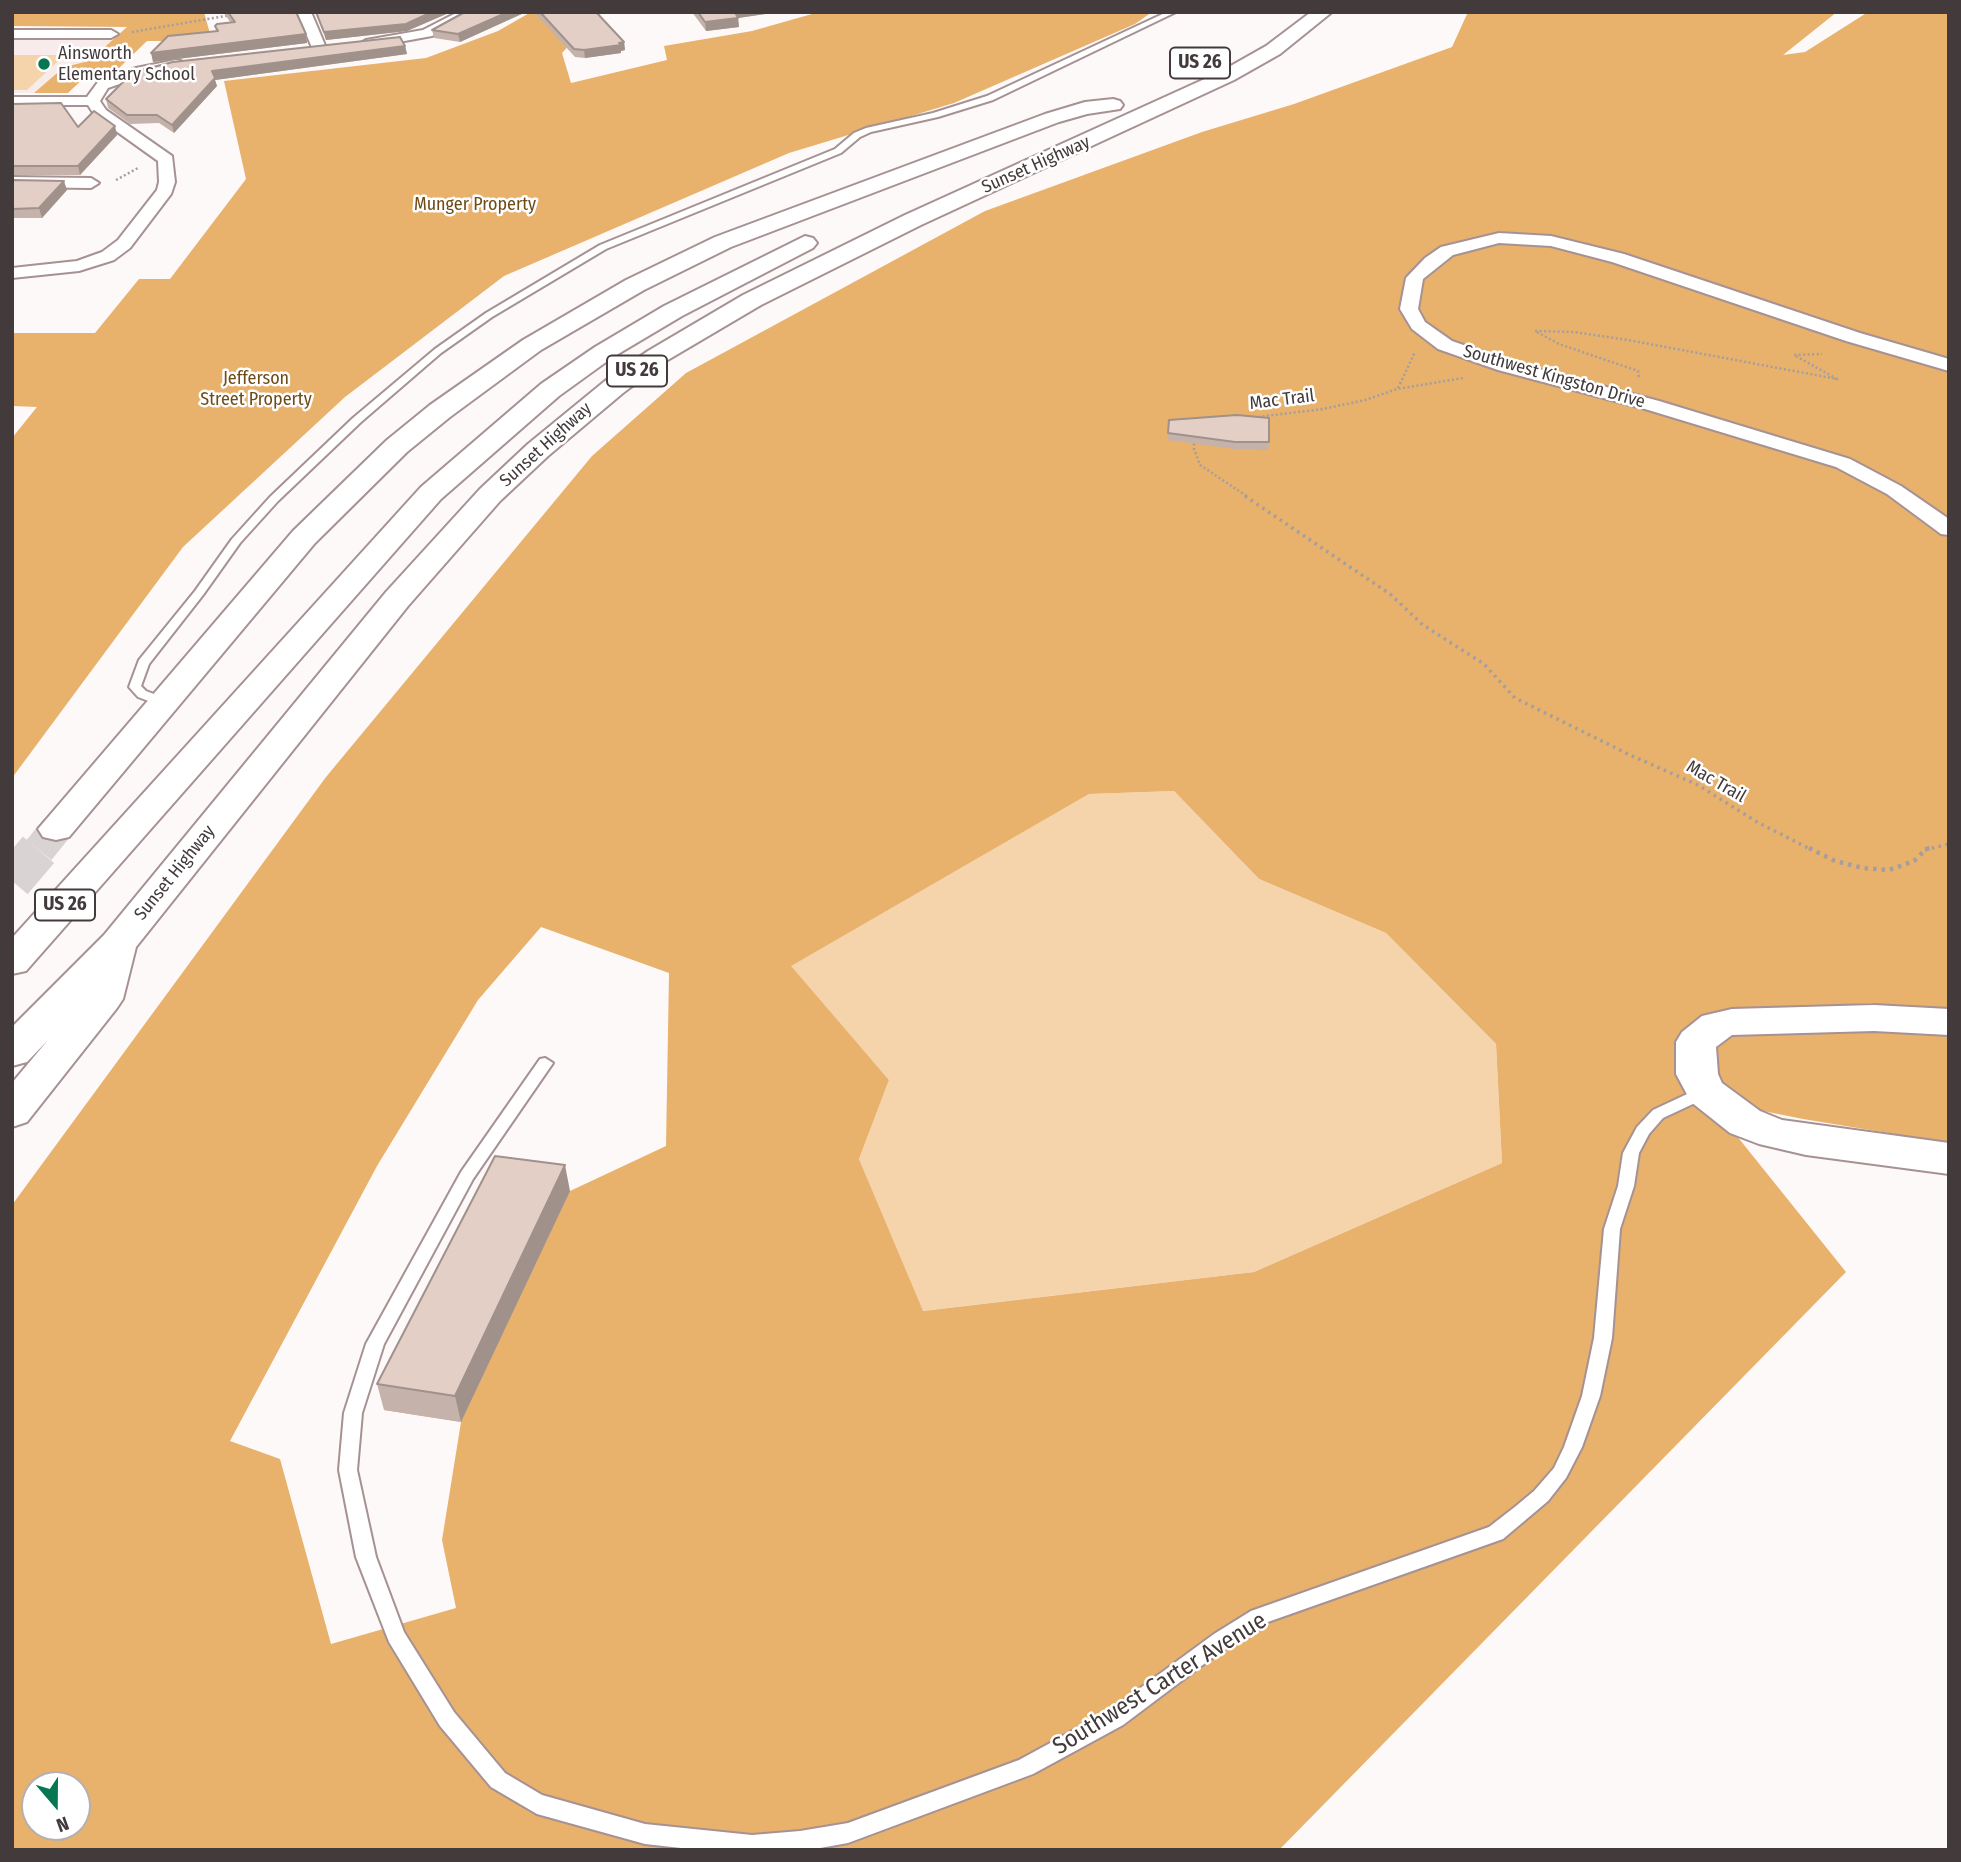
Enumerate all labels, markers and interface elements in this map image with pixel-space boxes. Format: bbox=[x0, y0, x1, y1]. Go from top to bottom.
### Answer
place label: Ainsworth Elementary School bbox=[58, 43, 195, 86]
road number: US 26 bbox=[1170, 48, 1230, 78]
marker: Ainsworth Elementary School bbox=[36, 56, 52, 72]
street label: Sunset Highway bbox=[979, 132, 1093, 198]
park label: Munger Property bbox=[414, 194, 536, 216]
street label: Southwest Kingston Drive bbox=[1461, 341, 1647, 413]
road number: US 26 bbox=[607, 356, 667, 386]
park label: Jefferson Street Property bbox=[200, 368, 312, 410]
street label: Mac Trail bbox=[1248, 385, 1316, 415]
street label: Sunset Highway bbox=[496, 398, 596, 492]
street label: Mac Trail bbox=[1682, 756, 1750, 808]
street label: Sunset Highway bbox=[130, 821, 220, 925]
road number: US 26 bbox=[35, 890, 95, 920]
street label: Southwest Carter Avenue bbox=[1048, 1606, 1272, 1762]
north arrow bbox=[21, 1771, 91, 1841]
text: N bbox=[53, 1812, 72, 1837]

